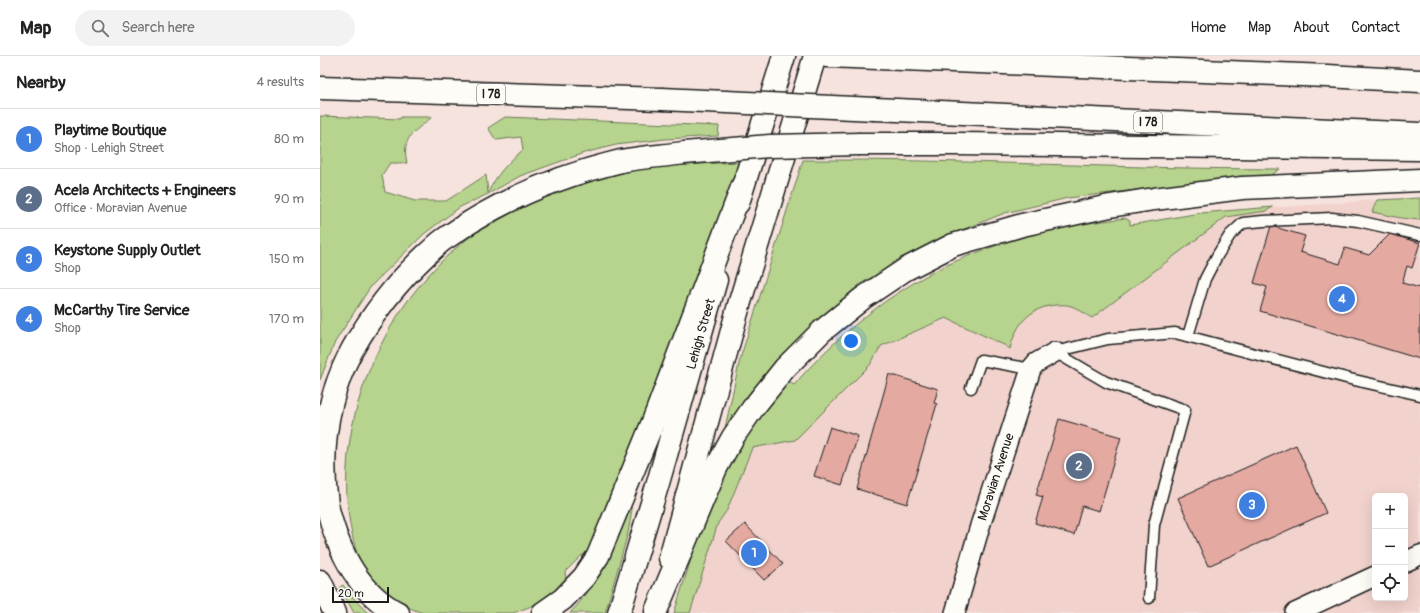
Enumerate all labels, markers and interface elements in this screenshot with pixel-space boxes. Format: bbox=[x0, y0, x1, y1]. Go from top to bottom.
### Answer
search box bbox=[75, 10, 355, 46]
text: Map bbox=[20, 16, 51, 40]
icon: search bbox=[89, 17, 111, 39]
text: Search here bbox=[121, 18, 195, 37]
text: Home bbox=[1191, 19, 1226, 36]
text: Map bbox=[1248, 19, 1271, 36]
text: About bbox=[1293, 19, 1329, 36]
text: Contact bbox=[1351, 19, 1400, 36]
text: Nearby bbox=[16, 72, 65, 93]
text: 4 results bbox=[257, 74, 304, 90]
road number: I 78 bbox=[477, 84, 505, 104]
road number: I 78 bbox=[1134, 112, 1162, 132]
text: Playtime Boutique bbox=[54, 121, 166, 140]
text: 1 bbox=[26, 131, 32, 147]
text: 80 m bbox=[274, 131, 304, 147]
text: Shop · Lehigh Street bbox=[54, 140, 164, 156]
text: Acela Architects + Engineers bbox=[54, 181, 236, 200]
text: 2 bbox=[25, 191, 33, 207]
text: 90 m bbox=[274, 191, 304, 207]
text: Office · Moravian Avenue bbox=[54, 200, 187, 216]
text: Keystone Supply Outlet bbox=[54, 241, 200, 260]
text: 3 bbox=[25, 251, 33, 267]
text: 150 m bbox=[269, 251, 304, 267]
text: Shop bbox=[54, 260, 81, 276]
pin: 4 bbox=[1329, 284, 1355, 314]
street label: Lehigh Street bbox=[683, 296, 719, 371]
text: McCarthy Tire Service bbox=[54, 301, 189, 320]
text: 4 bbox=[25, 311, 33, 327]
text: 170 m bbox=[269, 311, 304, 327]
text: Shop bbox=[54, 320, 81, 336]
your location bbox=[841, 331, 861, 351]
street label: Moravian Avenue bbox=[974, 431, 1018, 523]
pin: 2 bbox=[1066, 451, 1092, 481]
pin: 3 bbox=[1239, 490, 1265, 520]
map controls bbox=[1372, 493, 1408, 601]
button: + bbox=[1372, 493, 1408, 529]
button: − bbox=[1372, 529, 1408, 565]
pin: 1 bbox=[741, 538, 767, 568]
button: locate bbox=[1372, 565, 1408, 601]
scale bar bbox=[332, 585, 389, 604]
text: 20 m bbox=[338, 587, 364, 600]

